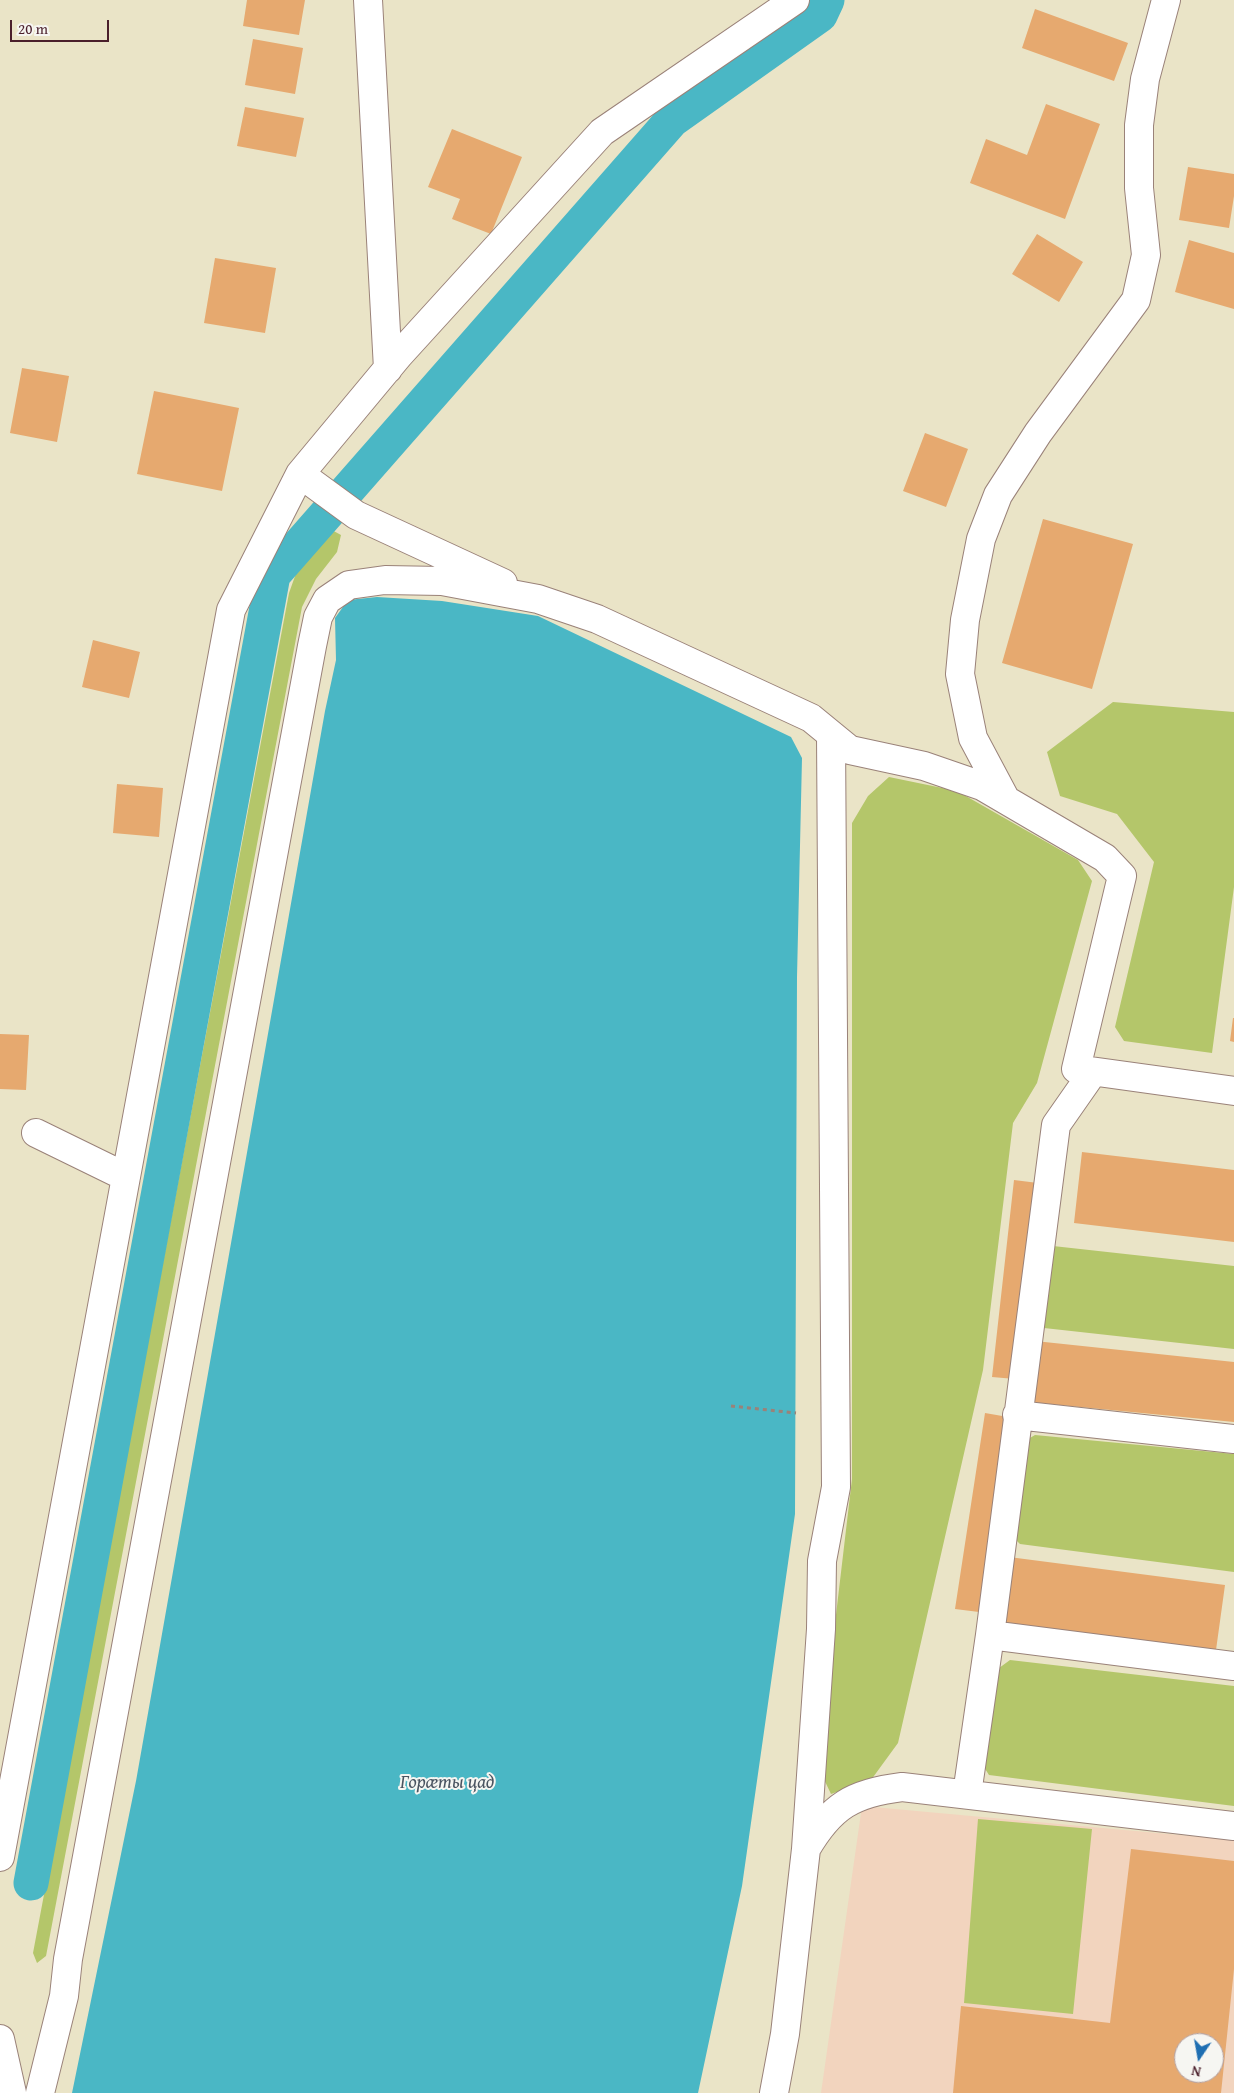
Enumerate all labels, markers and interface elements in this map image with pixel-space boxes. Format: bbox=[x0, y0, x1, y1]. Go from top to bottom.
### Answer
scale bar bbox=[12, 10, 111, 42]
text: 20 m bbox=[18, 18, 48, 39]
water label: Горӕты цад bbox=[400, 1772, 494, 1794]
north arrow bbox=[1174, 2033, 1224, 2083]
text: N bbox=[1189, 2061, 1203, 2082]

